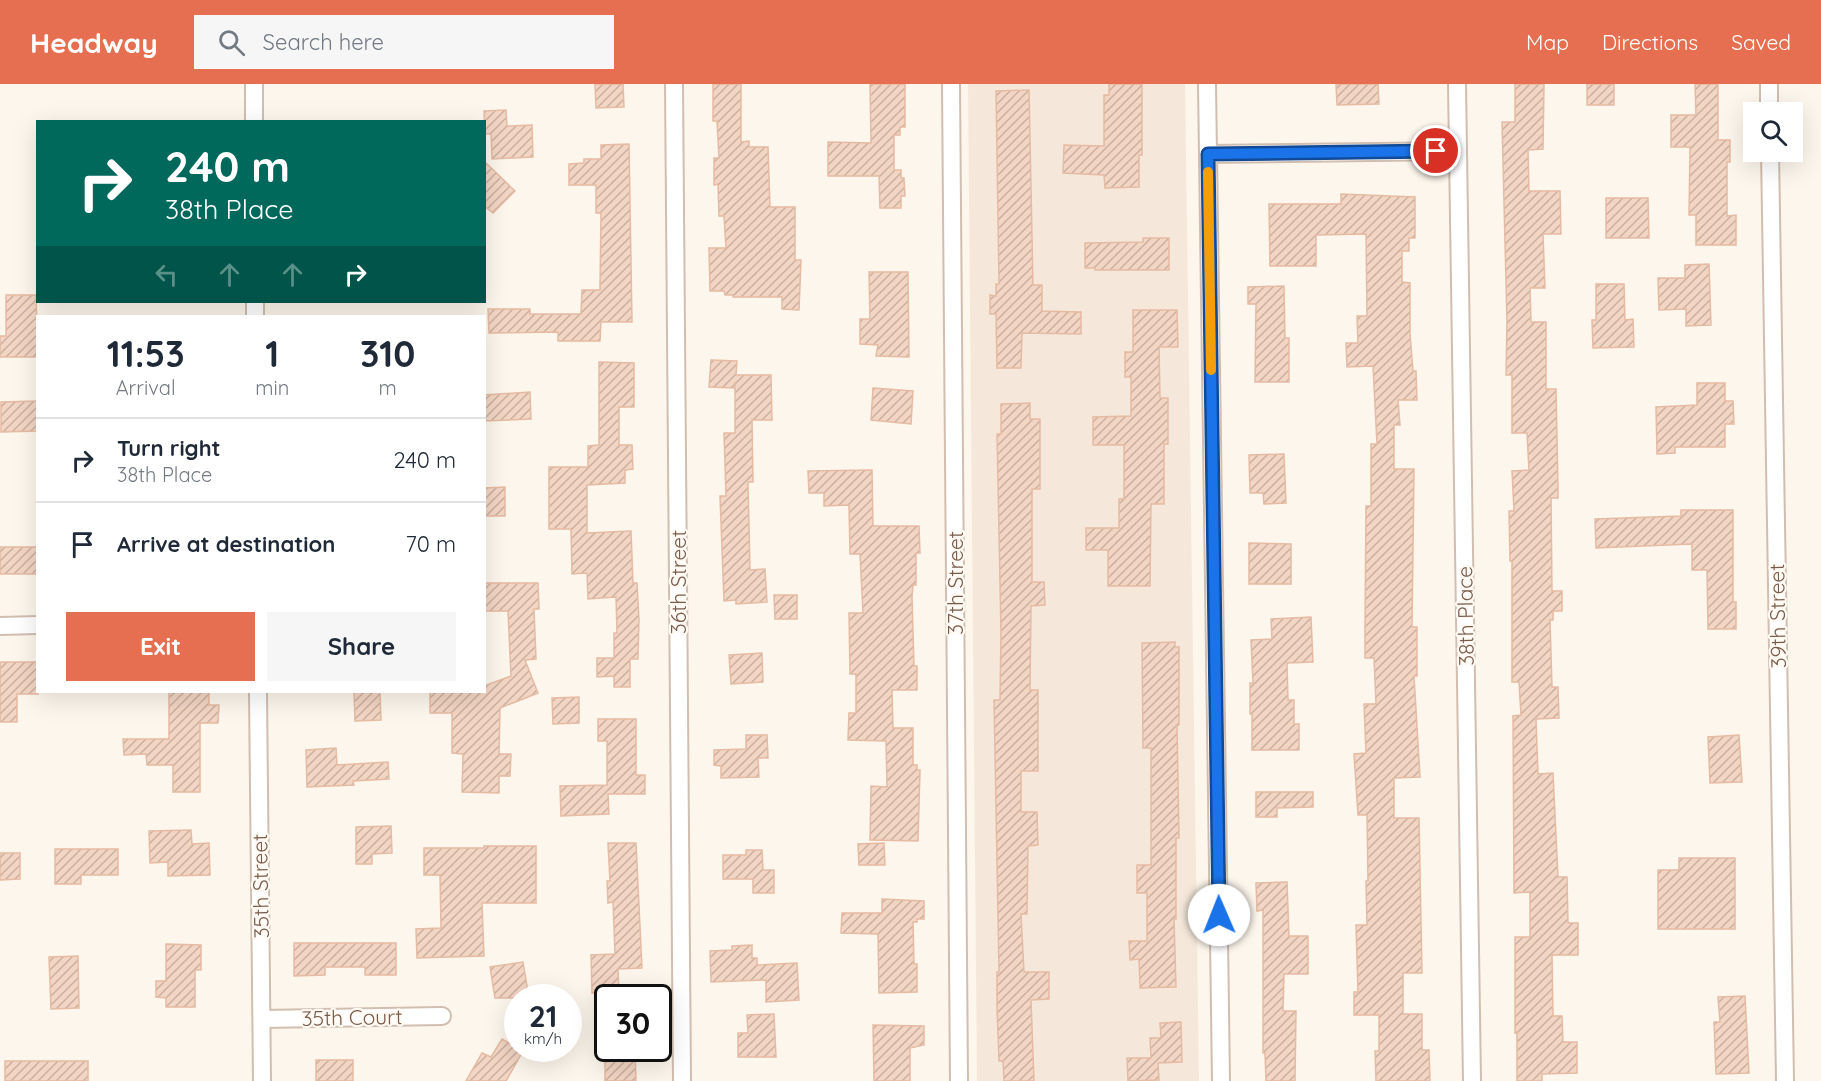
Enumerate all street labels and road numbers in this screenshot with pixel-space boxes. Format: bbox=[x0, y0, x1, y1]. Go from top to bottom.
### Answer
street label: 36th Street bbox=[665, 530, 691, 634]
street label: 37th Street bbox=[942, 531, 968, 635]
street label: 39th Street bbox=[1763, 563, 1791, 669]
street label: 38th Place bbox=[1451, 566, 1479, 666]
street label: 35th Street bbox=[246, 833, 274, 939]
street label: 35th Court bbox=[301, 1003, 403, 1031]

